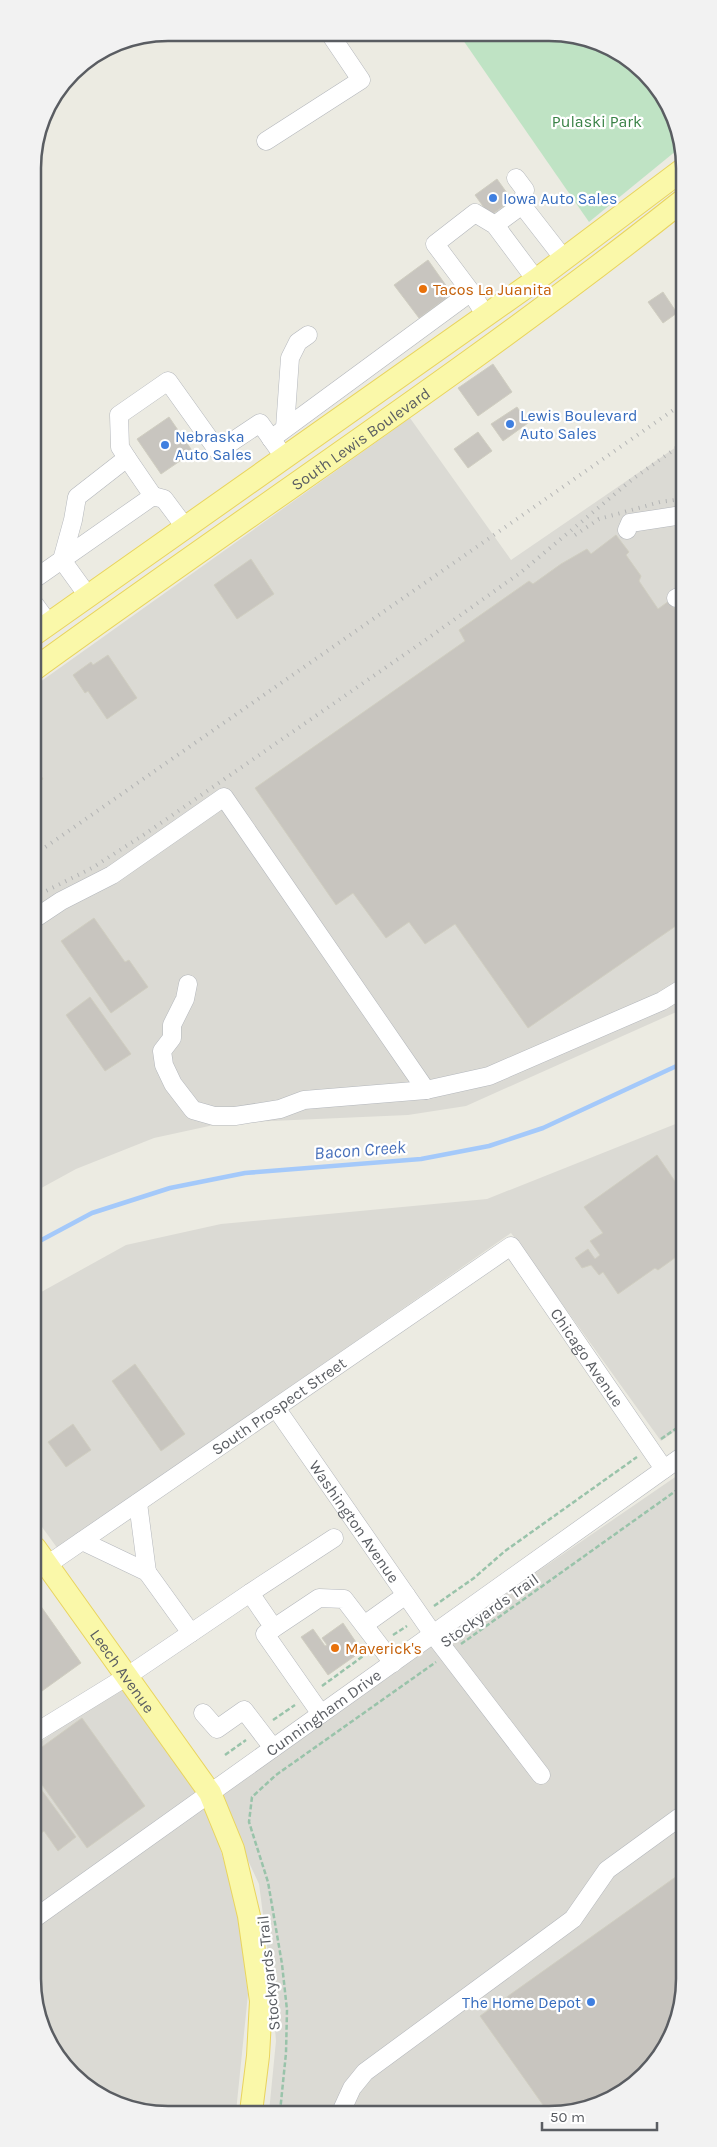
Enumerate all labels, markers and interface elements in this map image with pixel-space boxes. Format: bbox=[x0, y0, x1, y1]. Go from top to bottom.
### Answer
park label: Pulaski Park bbox=[552, 112, 642, 131]
place label: Iowa Auto Sales bbox=[503, 189, 617, 208]
marker: Iowa Auto Sales bbox=[487, 192, 499, 204]
place label: Tacos La Juanita bbox=[433, 280, 552, 299]
marker: Tacos La Juanita bbox=[417, 283, 429, 295]
street label: South Lewis Boulevard bbox=[288, 384, 434, 494]
place label: Lewis Boulevard Auto Sales bbox=[520, 406, 637, 443]
marker: Lewis Boulevard Auto Sales bbox=[504, 418, 516, 430]
place label: Nebraska Auto Sales bbox=[175, 427, 252, 464]
marker: Nebraska Auto Sales bbox=[159, 439, 171, 451]
water label: Bacon Creek bbox=[313, 1136, 407, 1164]
street label: Chicago Avenue bbox=[546, 1304, 627, 1411]
street label: South Prospect Street bbox=[208, 1353, 350, 1459]
street label: Washington Avenue bbox=[305, 1457, 404, 1587]
street label: Stockyards Trail bbox=[436, 1569, 542, 1651]
street label: Leech Avenue bbox=[86, 1626, 159, 1717]
place label: Maverick's bbox=[345, 1639, 422, 1658]
marker: Maverick's bbox=[329, 1642, 341, 1654]
street label: Cunningham Drive bbox=[262, 1665, 385, 1760]
street label: Stockyards Trail bbox=[253, 1914, 284, 2032]
place label: The Home Depot bbox=[462, 1993, 581, 2012]
marker: The Home Depot bbox=[585, 1996, 597, 2008]
scale bar bbox=[542, 2100, 657, 2132]
text: 50 m bbox=[550, 2108, 585, 2126]

